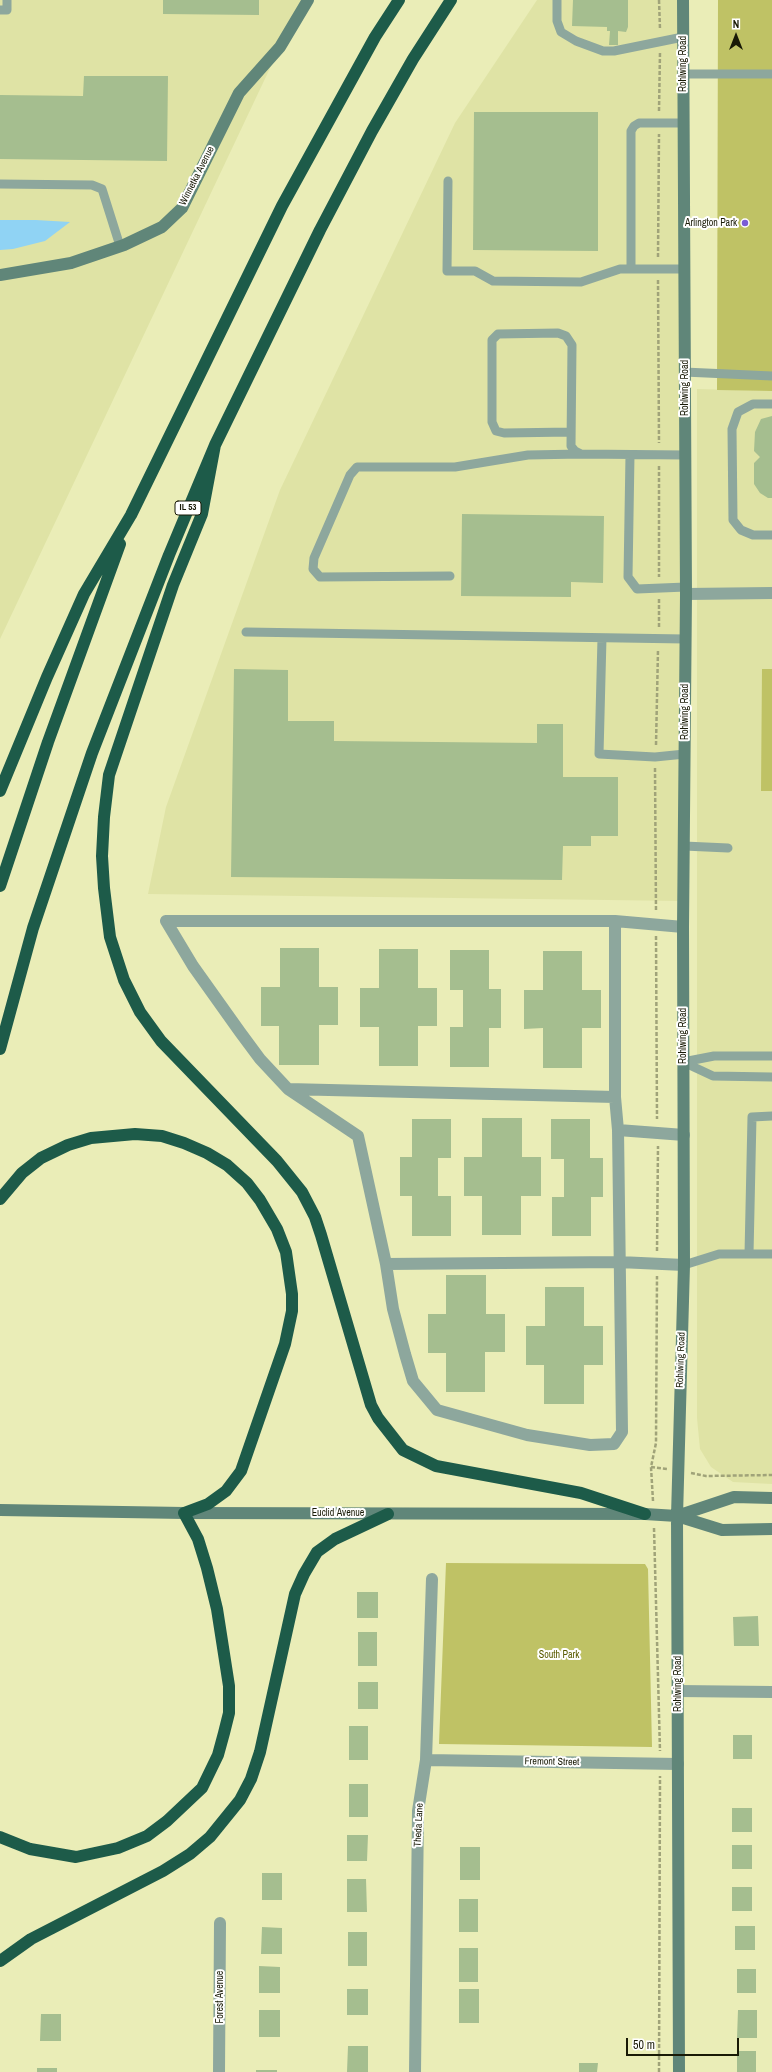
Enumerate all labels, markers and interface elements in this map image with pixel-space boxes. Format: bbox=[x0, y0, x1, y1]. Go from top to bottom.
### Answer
north arrow bbox=[716, 16, 756, 56]
text: N bbox=[733, 17, 739, 31]
street label: Rohlwing Road bbox=[677, 36, 689, 92]
street label: Winnetka Avenue bbox=[177, 145, 217, 207]
place label: Arlington Park bbox=[685, 217, 737, 229]
marker: Arlington Park bbox=[740, 218, 750, 228]
street label: Rohlwing Road bbox=[679, 360, 691, 416]
road number: IL 53 bbox=[175, 501, 201, 515]
street label: Rohlwing Road bbox=[679, 684, 691, 740]
street label: Rohlwing Road bbox=[677, 1008, 689, 1064]
street label: Rohlwing Road bbox=[674, 1332, 688, 1388]
street label: Euclid Avenue bbox=[312, 1507, 364, 1519]
park label: South Park bbox=[539, 1649, 579, 1661]
street label: Rohlwing Road bbox=[672, 1656, 684, 1712]
street label: Fremont Street bbox=[525, 1756, 579, 1768]
street label: Theda Lane bbox=[412, 1803, 426, 1847]
street label: Forest Avenue bbox=[214, 1971, 226, 2023]
scale bar bbox=[628, 2030, 741, 2056]
text: 50 m bbox=[633, 2037, 655, 2053]

